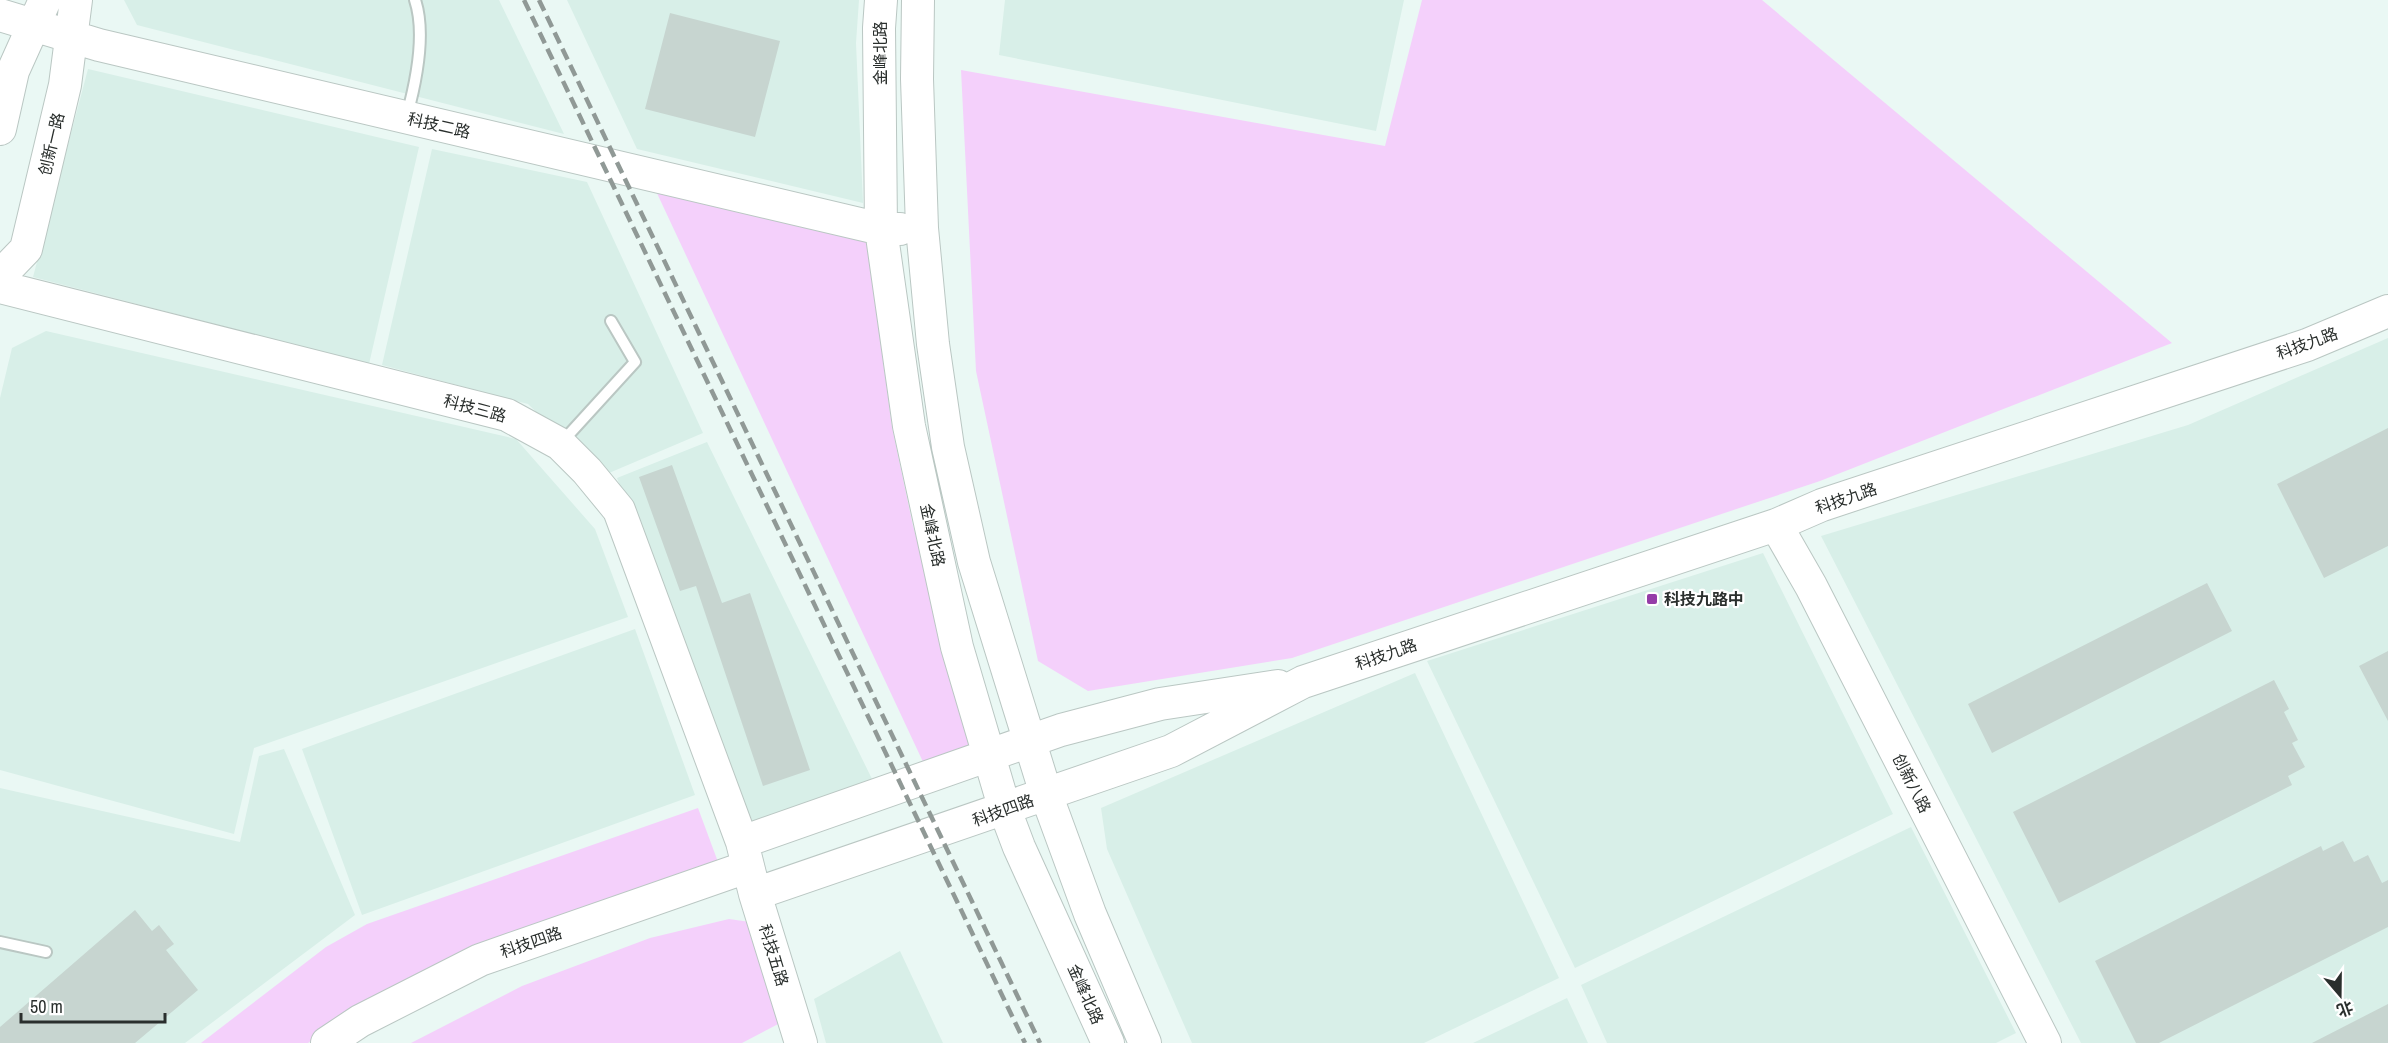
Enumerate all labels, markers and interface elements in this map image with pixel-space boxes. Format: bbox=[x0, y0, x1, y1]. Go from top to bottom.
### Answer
street label: 金峰北路 bbox=[869, 21, 891, 85]
street label: 科技二路 bbox=[405, 107, 473, 143]
street label: 创新一路 bbox=[33, 110, 69, 178]
street label: 科技九路 bbox=[2273, 322, 2341, 364]
street label: 科技三路 bbox=[441, 389, 509, 427]
street label: 科技九路 bbox=[1812, 477, 1880, 519]
street label: 金峰北路 bbox=[916, 501, 950, 569]
place label: 科技九路中 bbox=[1664, 588, 1744, 610]
marker: 科技九路中 bbox=[1645, 592, 1659, 606]
street label: 科技九路 bbox=[1352, 633, 1420, 675]
street label: 创新八路 bbox=[1888, 749, 1936, 817]
street label: 科技四路 bbox=[969, 789, 1037, 831]
street label: 科技四路 bbox=[497, 921, 565, 963]
street label: 科技五路 bbox=[754, 921, 794, 989]
street label: 金峰北路 bbox=[1063, 960, 1109, 1028]
north arrow bbox=[2310, 965, 2370, 1025]
scale bar bbox=[21, 986, 165, 1024]
text: 50 m bbox=[30, 994, 63, 1019]
text: 北 bbox=[2334, 996, 2356, 1022]

